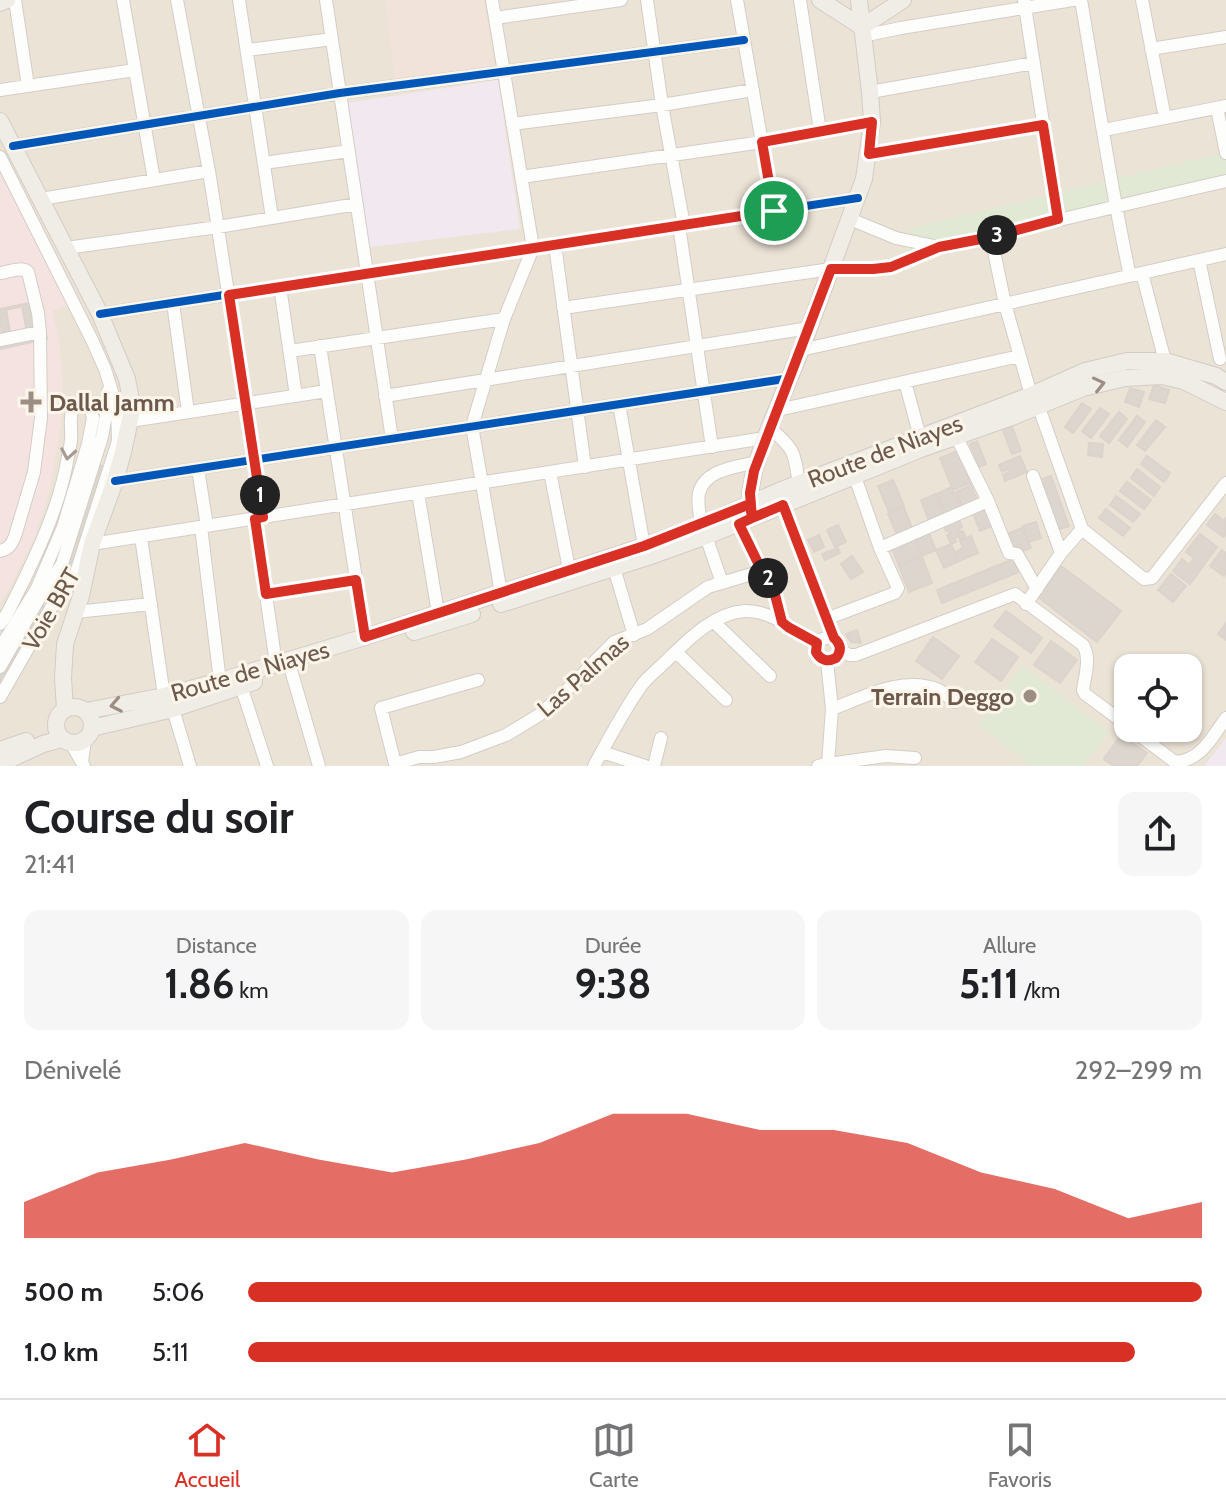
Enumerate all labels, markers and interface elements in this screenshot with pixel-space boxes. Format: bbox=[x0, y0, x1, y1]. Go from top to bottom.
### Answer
pin bbox=[740, 177, 808, 245]
icon: arrive bbox=[752, 189, 796, 233]
pin: 3 bbox=[977, 215, 1017, 255]
text: 3 bbox=[991, 221, 1003, 248]
one-way arrow bbox=[1091, 376, 1105, 393]
place label: Dallal Jamm bbox=[49, 388, 175, 417]
marker: Dallal Jamm bbox=[20, 391, 42, 413]
street label: Route de Niayes bbox=[804, 408, 967, 494]
one-way arrow bbox=[60, 447, 77, 461]
pin: 1 bbox=[240, 475, 280, 515]
text: 1 bbox=[256, 481, 264, 508]
pin: 2 bbox=[748, 558, 788, 598]
street label: Voie BRT bbox=[16, 562, 86, 655]
text: 2 bbox=[762, 564, 774, 591]
street label: Las Palmas bbox=[531, 627, 635, 723]
street label: Route de Niayes bbox=[167, 635, 333, 707]
map controls bbox=[1114, 654, 1202, 742]
button: locate bbox=[1114, 654, 1202, 742]
place label: Terrain Deggo bbox=[871, 682, 1014, 711]
marker: Terrain Deggo bbox=[1021, 687, 1039, 705]
one-way arrow bbox=[110, 696, 123, 713]
text: Course du soir bbox=[24, 791, 294, 844]
button: share bbox=[1118, 792, 1202, 876]
text: 21:41 bbox=[24, 848, 75, 880]
text: Distance bbox=[176, 932, 257, 959]
text: Durée bbox=[585, 932, 641, 959]
text: Allure bbox=[983, 932, 1036, 959]
text: 1.86 bbox=[164, 959, 234, 1008]
text: 9:38 bbox=[574, 959, 652, 1008]
text: 5:11 bbox=[959, 959, 1019, 1008]
text: km bbox=[234, 977, 269, 1004]
text: /km bbox=[1019, 977, 1060, 1004]
text: Dénivelé bbox=[24, 1054, 121, 1086]
text: 292–299 m bbox=[1075, 1054, 1202, 1086]
text: 500 m bbox=[24, 1276, 103, 1308]
text: 5:06 bbox=[152, 1276, 204, 1308]
text: 1.0 km bbox=[24, 1336, 99, 1368]
text: 5:11 bbox=[152, 1336, 188, 1368]
tab: Accueil bbox=[174, 1418, 240, 1493]
tab: Carte bbox=[589, 1418, 639, 1493]
tab: Favoris bbox=[988, 1418, 1052, 1493]

